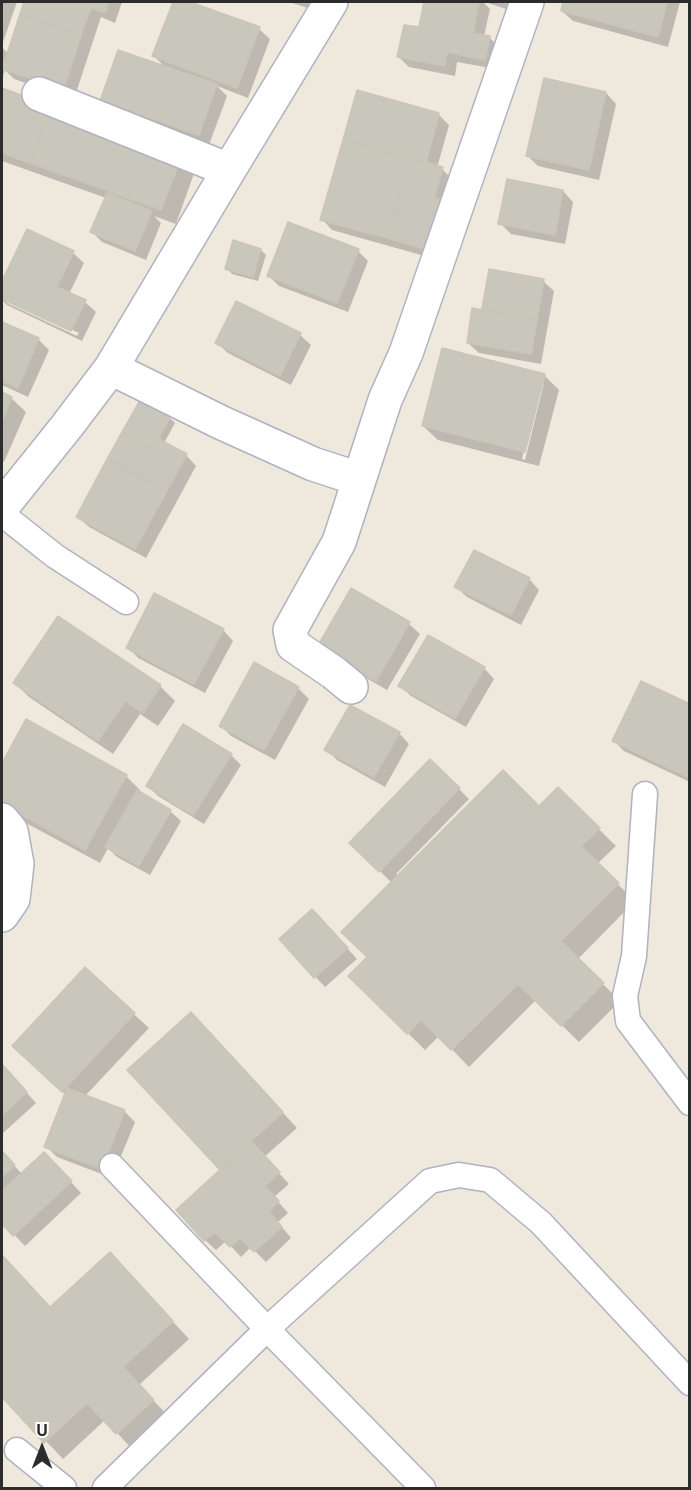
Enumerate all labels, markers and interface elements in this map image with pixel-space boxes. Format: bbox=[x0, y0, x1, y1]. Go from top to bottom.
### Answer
north arrow bbox=[12, 1418, 72, 1478]
text: U bbox=[36, 1419, 48, 1441]

